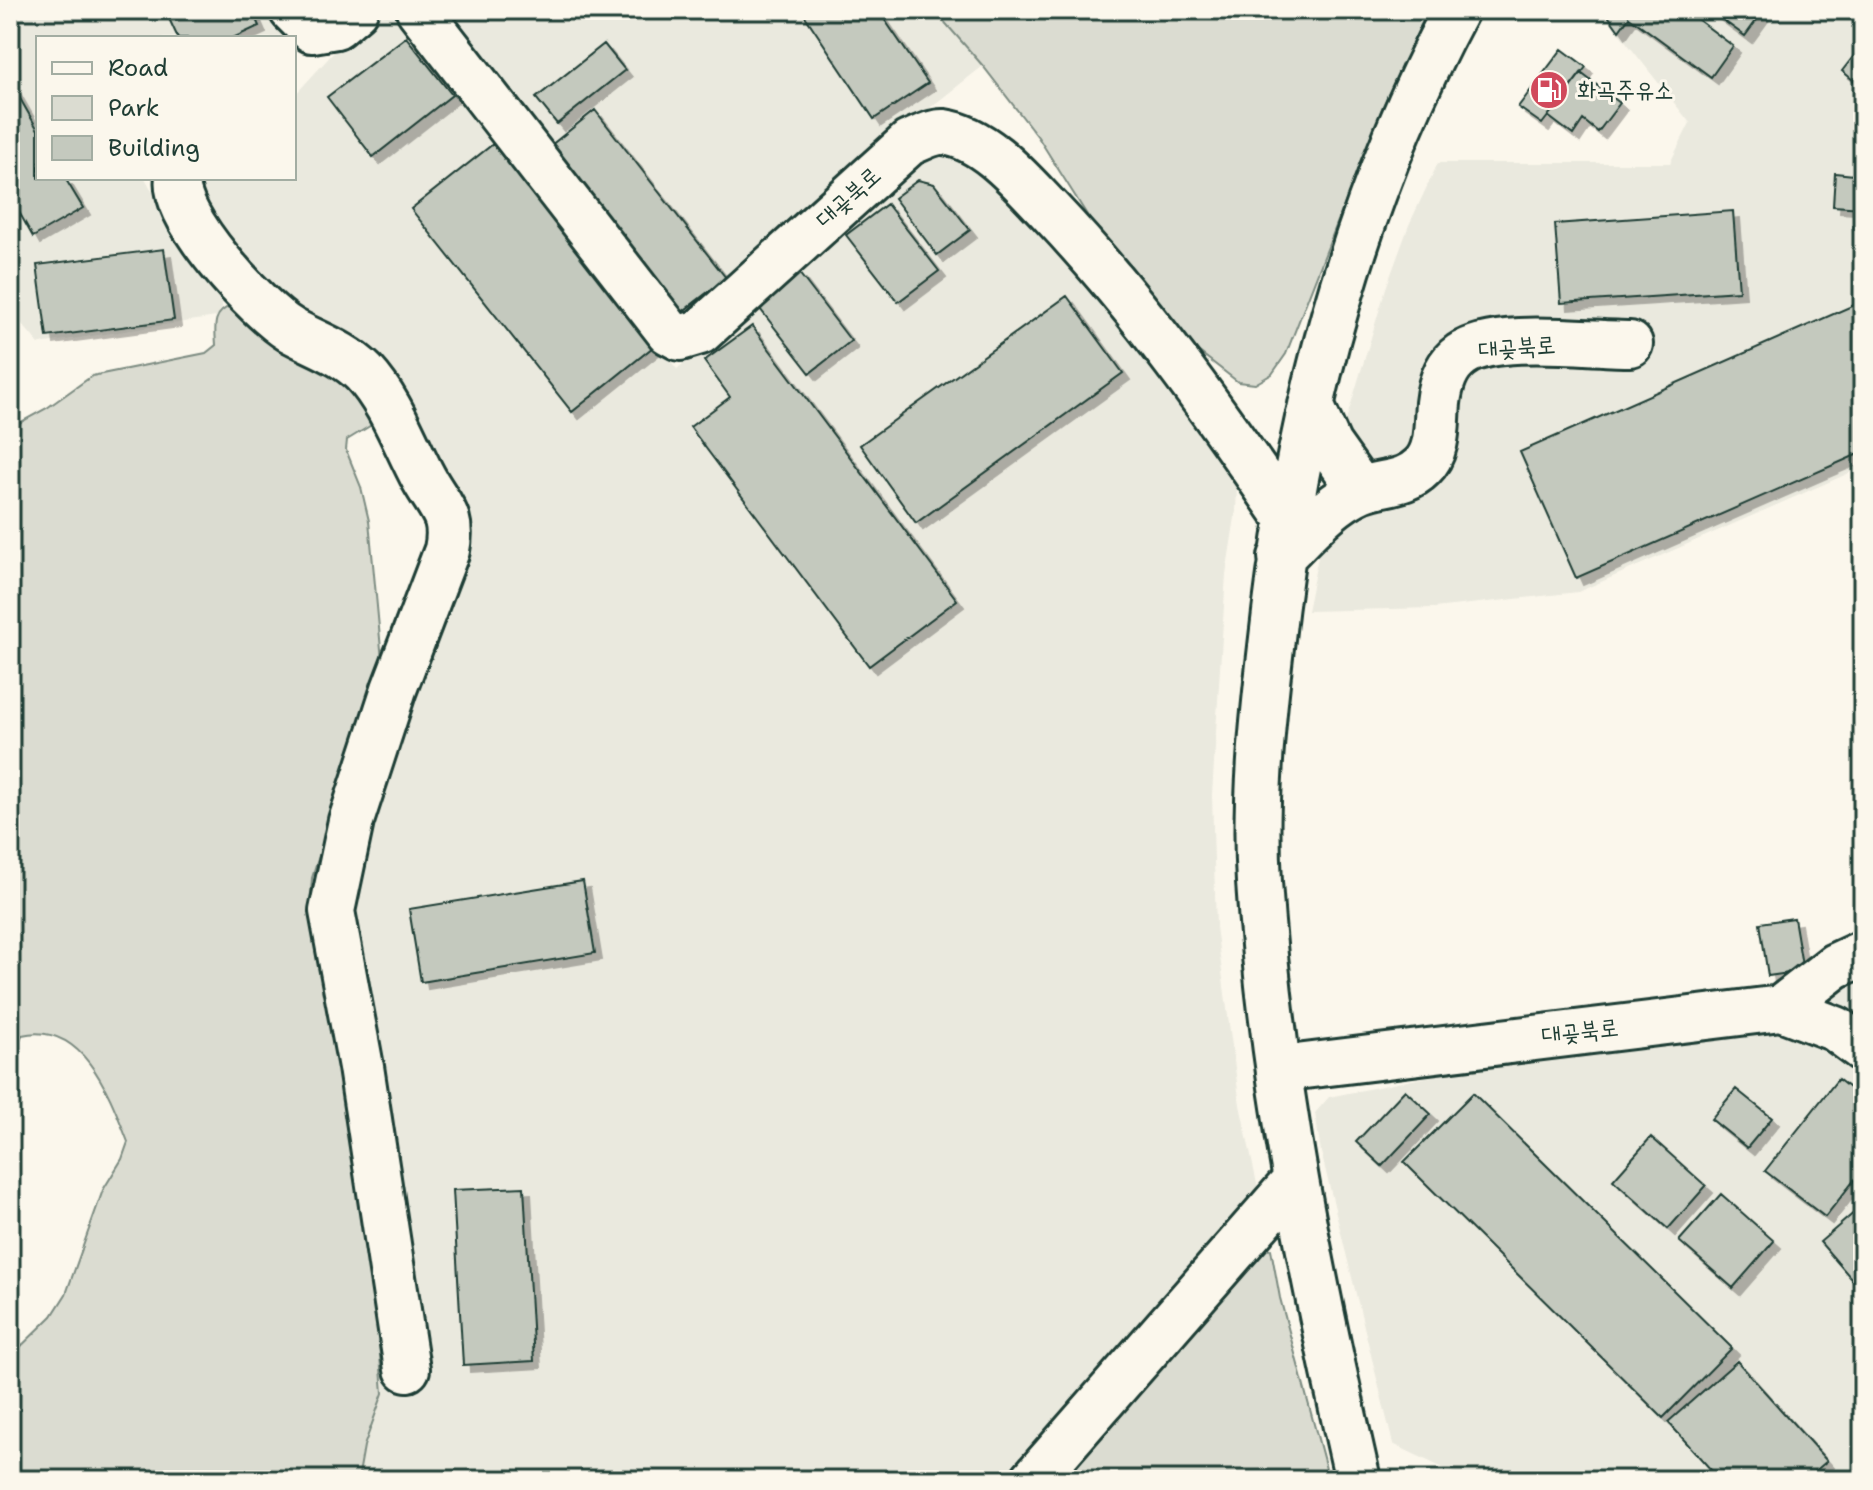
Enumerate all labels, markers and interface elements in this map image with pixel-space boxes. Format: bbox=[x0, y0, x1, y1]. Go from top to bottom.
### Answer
legend bbox=[36, 36, 296, 180]
text: Road bbox=[108, 52, 168, 84]
fuel station icon: 화곡주유소 bbox=[1528, 69, 1570, 111]
place label: 화곡주유소 bbox=[1577, 74, 1674, 106]
text: Park bbox=[108, 92, 160, 124]
text: Building bbox=[108, 132, 200, 164]
street label: 대곶북로 bbox=[809, 159, 887, 235]
street label: 대곶북로 bbox=[1477, 328, 1557, 366]
street label: 대곶북로 bbox=[1540, 1011, 1620, 1051]

